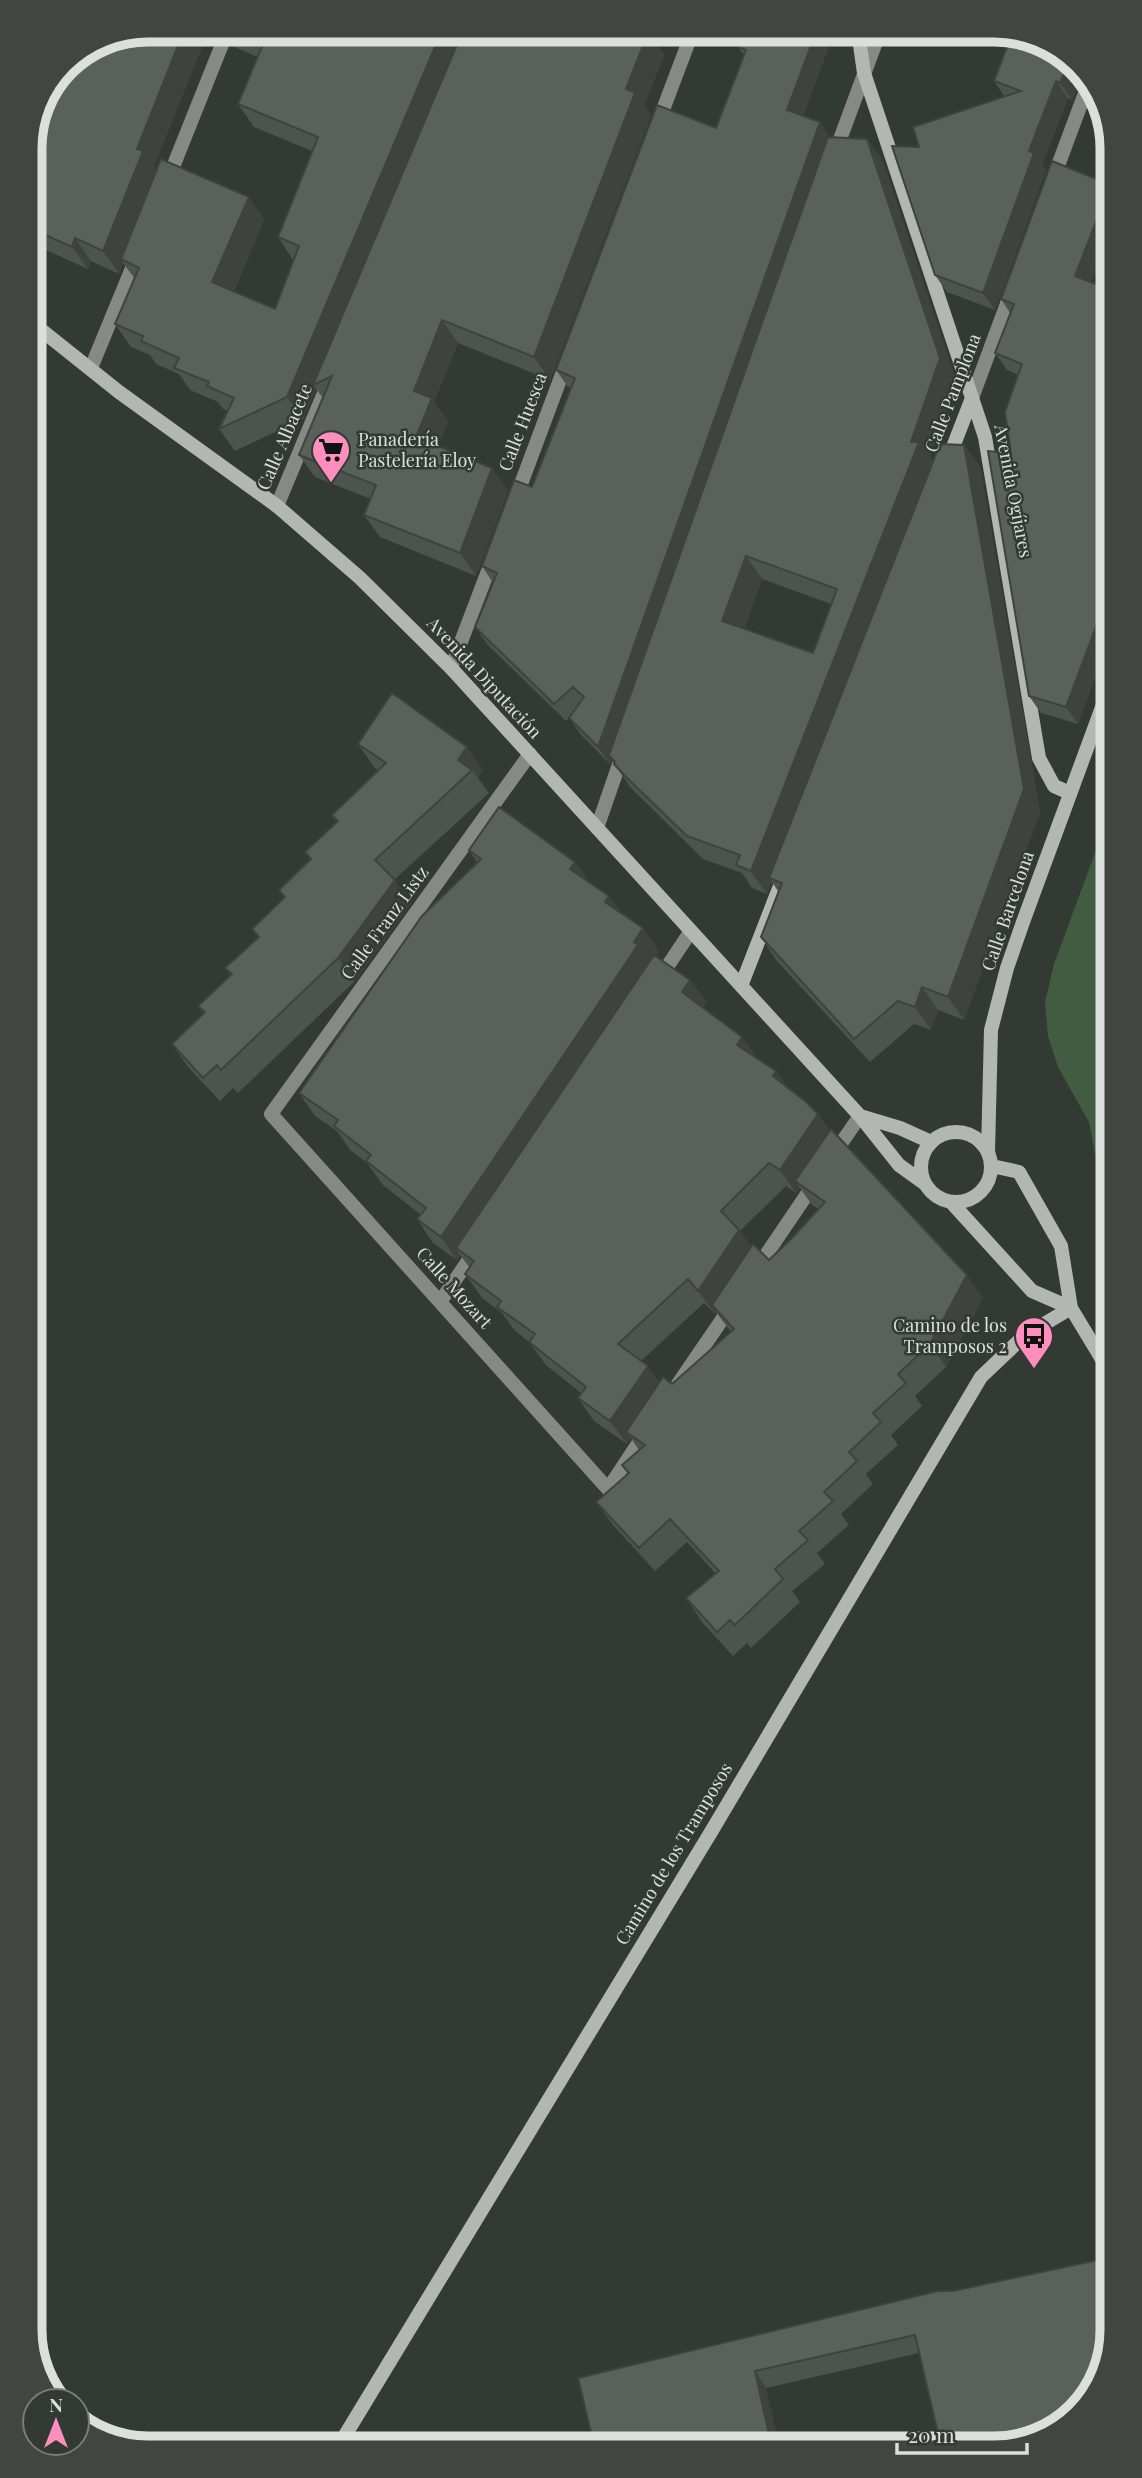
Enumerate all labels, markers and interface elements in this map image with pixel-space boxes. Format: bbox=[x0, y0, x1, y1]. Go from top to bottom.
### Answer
street label: Calle Pamplona bbox=[918, 330, 986, 455]
street label: Calle Huesca bbox=[492, 369, 552, 474]
street label: Calle Albacete bbox=[251, 380, 317, 493]
street label: Avenida Ogíjares bbox=[989, 421, 1039, 560]
place label: Panadería Pastelería Eloy bbox=[358, 427, 476, 472]
supermarket icon: Panadería Pastelería Eloy bbox=[310, 429, 352, 484]
street label: Avenida Diputación bbox=[421, 611, 548, 743]
street label: Calle Barcelona bbox=[975, 848, 1039, 974]
street label: Calle Franz Listz bbox=[335, 861, 434, 984]
street label: Calle Mozart bbox=[412, 1241, 498, 1334]
place label: Camino de los Tramposos 2 bbox=[893, 1313, 1007, 1358]
bus stop icon: Camino de los Tramposos 2 bbox=[1013, 1315, 1055, 1370]
street label: Camino de los Tramposos bbox=[609, 1758, 737, 1949]
north arrow bbox=[21, 2387, 91, 2457]
text: N bbox=[49, 2391, 63, 2417]
scale bar bbox=[897, 2412, 1026, 2456]
text: 20 m bbox=[908, 2420, 955, 2448]

